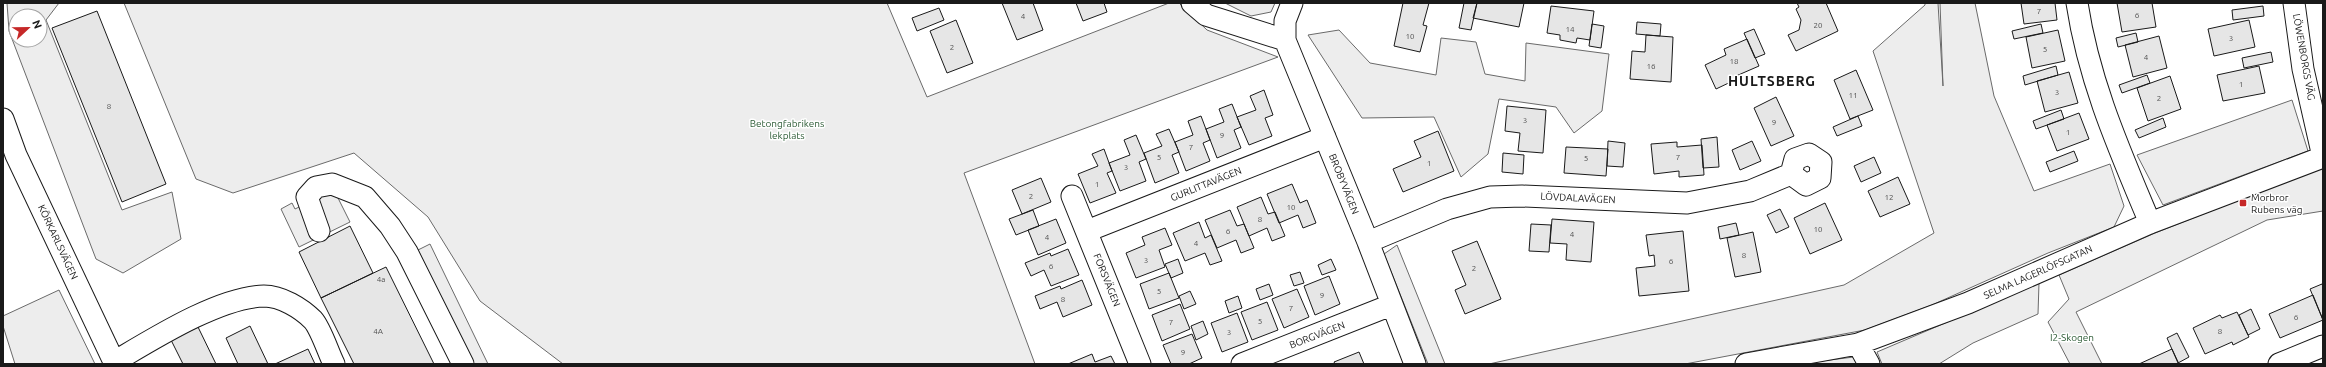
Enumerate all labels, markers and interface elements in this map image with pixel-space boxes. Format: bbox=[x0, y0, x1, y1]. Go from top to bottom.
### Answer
house number: 7 bbox=[2037, 7, 2041, 16]
north arrow bbox=[8, 8, 48, 48]
house number: 6 bbox=[2135, 11, 2140, 20]
house number: 4 bbox=[1021, 12, 1026, 21]
street label: LÖWENBORGS VÄG bbox=[2291, 13, 2317, 101]
text: N bbox=[30, 18, 44, 30]
house number: 20 bbox=[1813, 21, 1823, 30]
house number: 14 bbox=[1565, 25, 1575, 34]
house number: 10 bbox=[1405, 32, 1415, 41]
house number: 3 bbox=[2229, 34, 2233, 43]
house number: 2 bbox=[950, 43, 954, 52]
house number: 5 bbox=[2043, 45, 2047, 54]
house number: 4 bbox=[2144, 53, 2149, 62]
house number: 18 bbox=[1729, 57, 1739, 66]
house number: 16 bbox=[1646, 62, 1656, 71]
district label: HULTSBERG bbox=[1728, 73, 1816, 89]
house number: 1 bbox=[2239, 80, 2243, 89]
house number: 3 bbox=[2055, 88, 2059, 97]
house number: 11 bbox=[1848, 91, 1858, 100]
house number: 2 bbox=[2157, 94, 2161, 103]
house number: 8 bbox=[107, 102, 112, 111]
house number: 3 bbox=[1523, 116, 1527, 125]
park label: Betongfabrikens lekplats bbox=[750, 118, 824, 141]
house number: 9 bbox=[1772, 118, 1776, 127]
house number: 1 bbox=[2066, 128, 2070, 137]
house number: 9 bbox=[1220, 131, 1224, 140]
house number: 7 bbox=[1189, 143, 1193, 152]
street label: BROBYVÄGEN bbox=[1327, 152, 1361, 216]
house number: 5 bbox=[1157, 153, 1161, 162]
house number: 7 bbox=[1676, 153, 1680, 162]
house number: 5 bbox=[1584, 154, 1588, 163]
house number: 1 bbox=[1427, 159, 1431, 168]
house number: 3 bbox=[1124, 163, 1128, 172]
street label: GURLITTAVÄGEN bbox=[1169, 165, 1243, 203]
house number: 1 bbox=[1095, 180, 1099, 189]
street label: LÖVDALAVÄGEN bbox=[1540, 191, 1616, 205]
house number: 2 bbox=[1029, 192, 1033, 201]
place label: Morbror Rubens väg bbox=[2251, 192, 2302, 215]
house number: 12 bbox=[1884, 193, 1894, 202]
marker: Morbror Rubens väg bbox=[2238, 198, 2248, 208]
street label: KÖRKARLSVÄGEN bbox=[36, 203, 80, 281]
house number: 10 bbox=[1286, 203, 1296, 212]
house number: 8 bbox=[1258, 215, 1263, 224]
house number: 10 bbox=[1813, 225, 1823, 234]
house number: 6 bbox=[1226, 227, 1231, 236]
house number: 4 bbox=[1570, 230, 1575, 239]
house number: 4 bbox=[1045, 233, 1050, 242]
house number: 4 bbox=[1194, 239, 1199, 248]
street label: SELMA LAGERLÖFSGATAN bbox=[1982, 243, 2094, 301]
house number: 8 bbox=[1742, 251, 1747, 260]
street label: FORSVÄGEN bbox=[1091, 252, 1123, 308]
house number: 3 bbox=[1144, 256, 1148, 265]
house number: 6 bbox=[1669, 257, 1674, 266]
house number: 6 bbox=[1049, 262, 1054, 271]
house number: 2 bbox=[1472, 264, 1476, 273]
house number: 4a bbox=[377, 275, 385, 284]
house number: 5 bbox=[1157, 287, 1161, 296]
house number: 9 bbox=[1320, 291, 1324, 300]
house number: 8 bbox=[1061, 295, 1066, 304]
house number: 7 bbox=[1289, 304, 1293, 313]
house number: 6 bbox=[2294, 313, 2299, 322]
house number: 5 bbox=[1258, 317, 1262, 326]
house number: 7 bbox=[1169, 318, 1173, 327]
street label: BORGVÄGEN bbox=[1288, 319, 1346, 351]
house number: 4A bbox=[373, 327, 384, 336]
house number: 8 bbox=[2218, 327, 2223, 336]
house number: 3 bbox=[1227, 328, 1231, 337]
park label: I2-Skogen bbox=[2050, 332, 2094, 343]
house number: 9 bbox=[1181, 348, 1185, 357]

